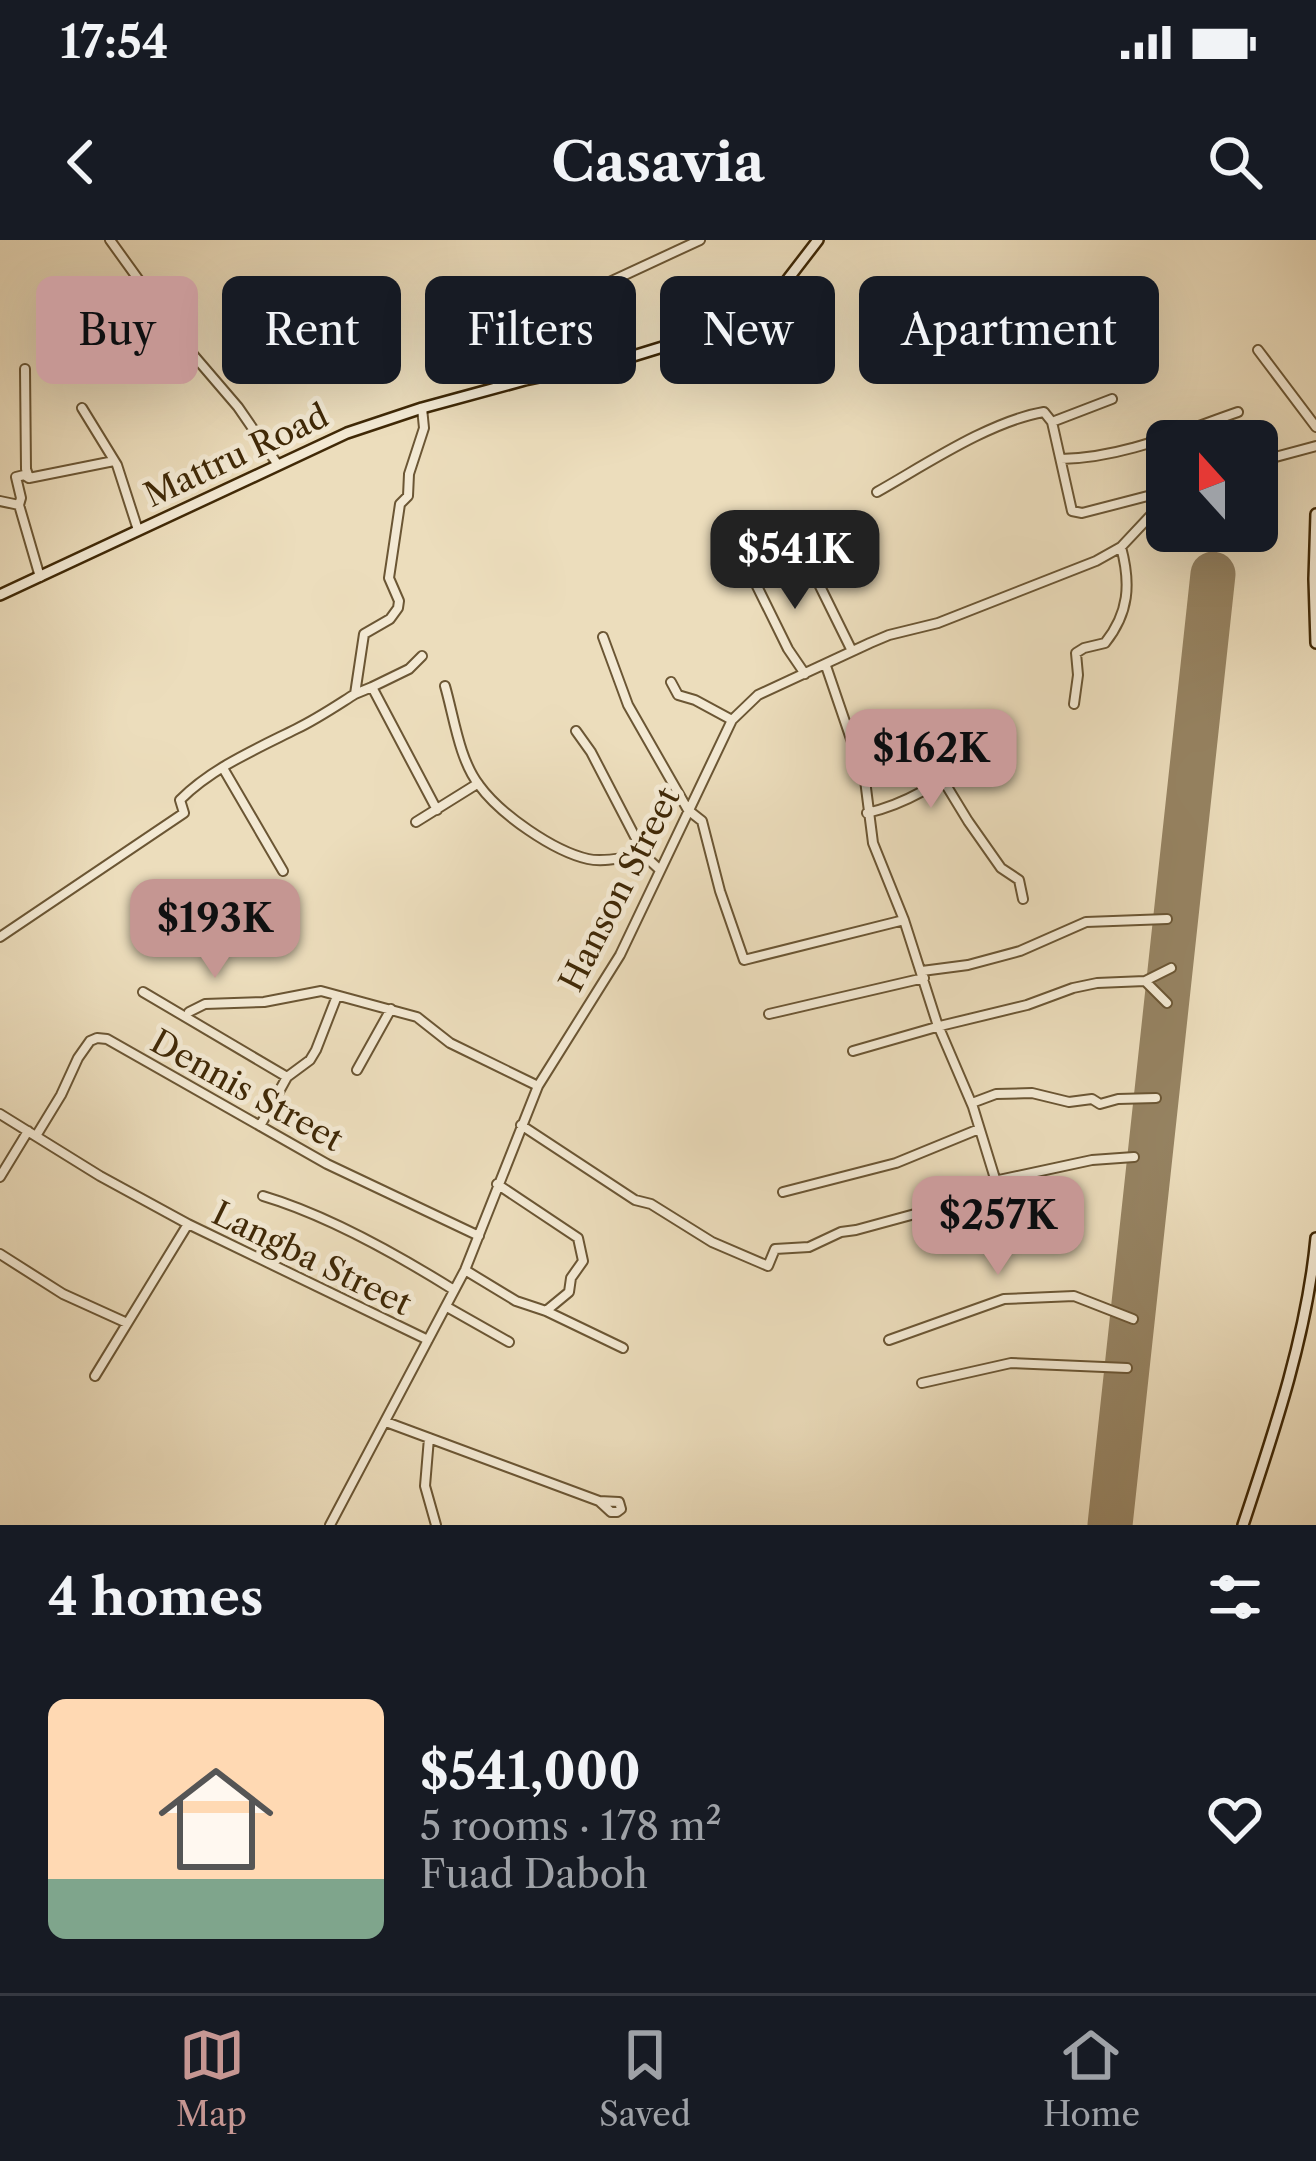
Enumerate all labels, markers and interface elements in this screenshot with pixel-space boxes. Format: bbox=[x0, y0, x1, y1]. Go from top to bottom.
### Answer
text: 17:54 bbox=[60, 14, 169, 70]
icon: back bbox=[48, 129, 114, 195]
text: Casavia bbox=[551, 129, 765, 195]
icon: search bbox=[1202, 129, 1268, 195]
chip: Buy bbox=[36, 276, 198, 384]
chip: Rent bbox=[222, 276, 401, 384]
chip: Filters bbox=[425, 276, 636, 384]
chip: New bbox=[660, 276, 835, 384]
chip: Apartment bbox=[859, 276, 1159, 384]
street label: Mattru Road bbox=[138, 395, 335, 516]
north arrow bbox=[1146, 420, 1278, 552]
map controls bbox=[1146, 420, 1278, 552]
pin: $541K bbox=[711, 510, 879, 612]
text: $541K bbox=[737, 525, 853, 573]
pin: $162K bbox=[847, 709, 1015, 811]
text: $162K bbox=[873, 724, 989, 772]
street label: Hanson Street bbox=[550, 780, 689, 998]
pin: $193K bbox=[131, 879, 299, 981]
text: $193K bbox=[157, 894, 273, 942]
street label: Dennis Street bbox=[144, 1021, 350, 1160]
pin: $257K bbox=[914, 1176, 1082, 1278]
text: $257K bbox=[939, 1191, 1057, 1239]
street label: Langba Street bbox=[206, 1193, 418, 1324]
icon: filters bbox=[1202, 1564, 1268, 1630]
text: 4 homes bbox=[48, 1566, 263, 1628]
text: $541,000 bbox=[420, 1740, 641, 1802]
icon: home bbox=[144, 1747, 288, 1891]
icon: heart bbox=[1202, 1786, 1268, 1852]
text: 5 rooms · 178 m² bbox=[420, 1802, 722, 1850]
text: Fuad Daboh bbox=[420, 1850, 648, 1898]
tab: Map bbox=[176, 2022, 247, 2135]
tab: Saved bbox=[599, 2022, 691, 2135]
tab: Home bbox=[1043, 2022, 1140, 2135]

